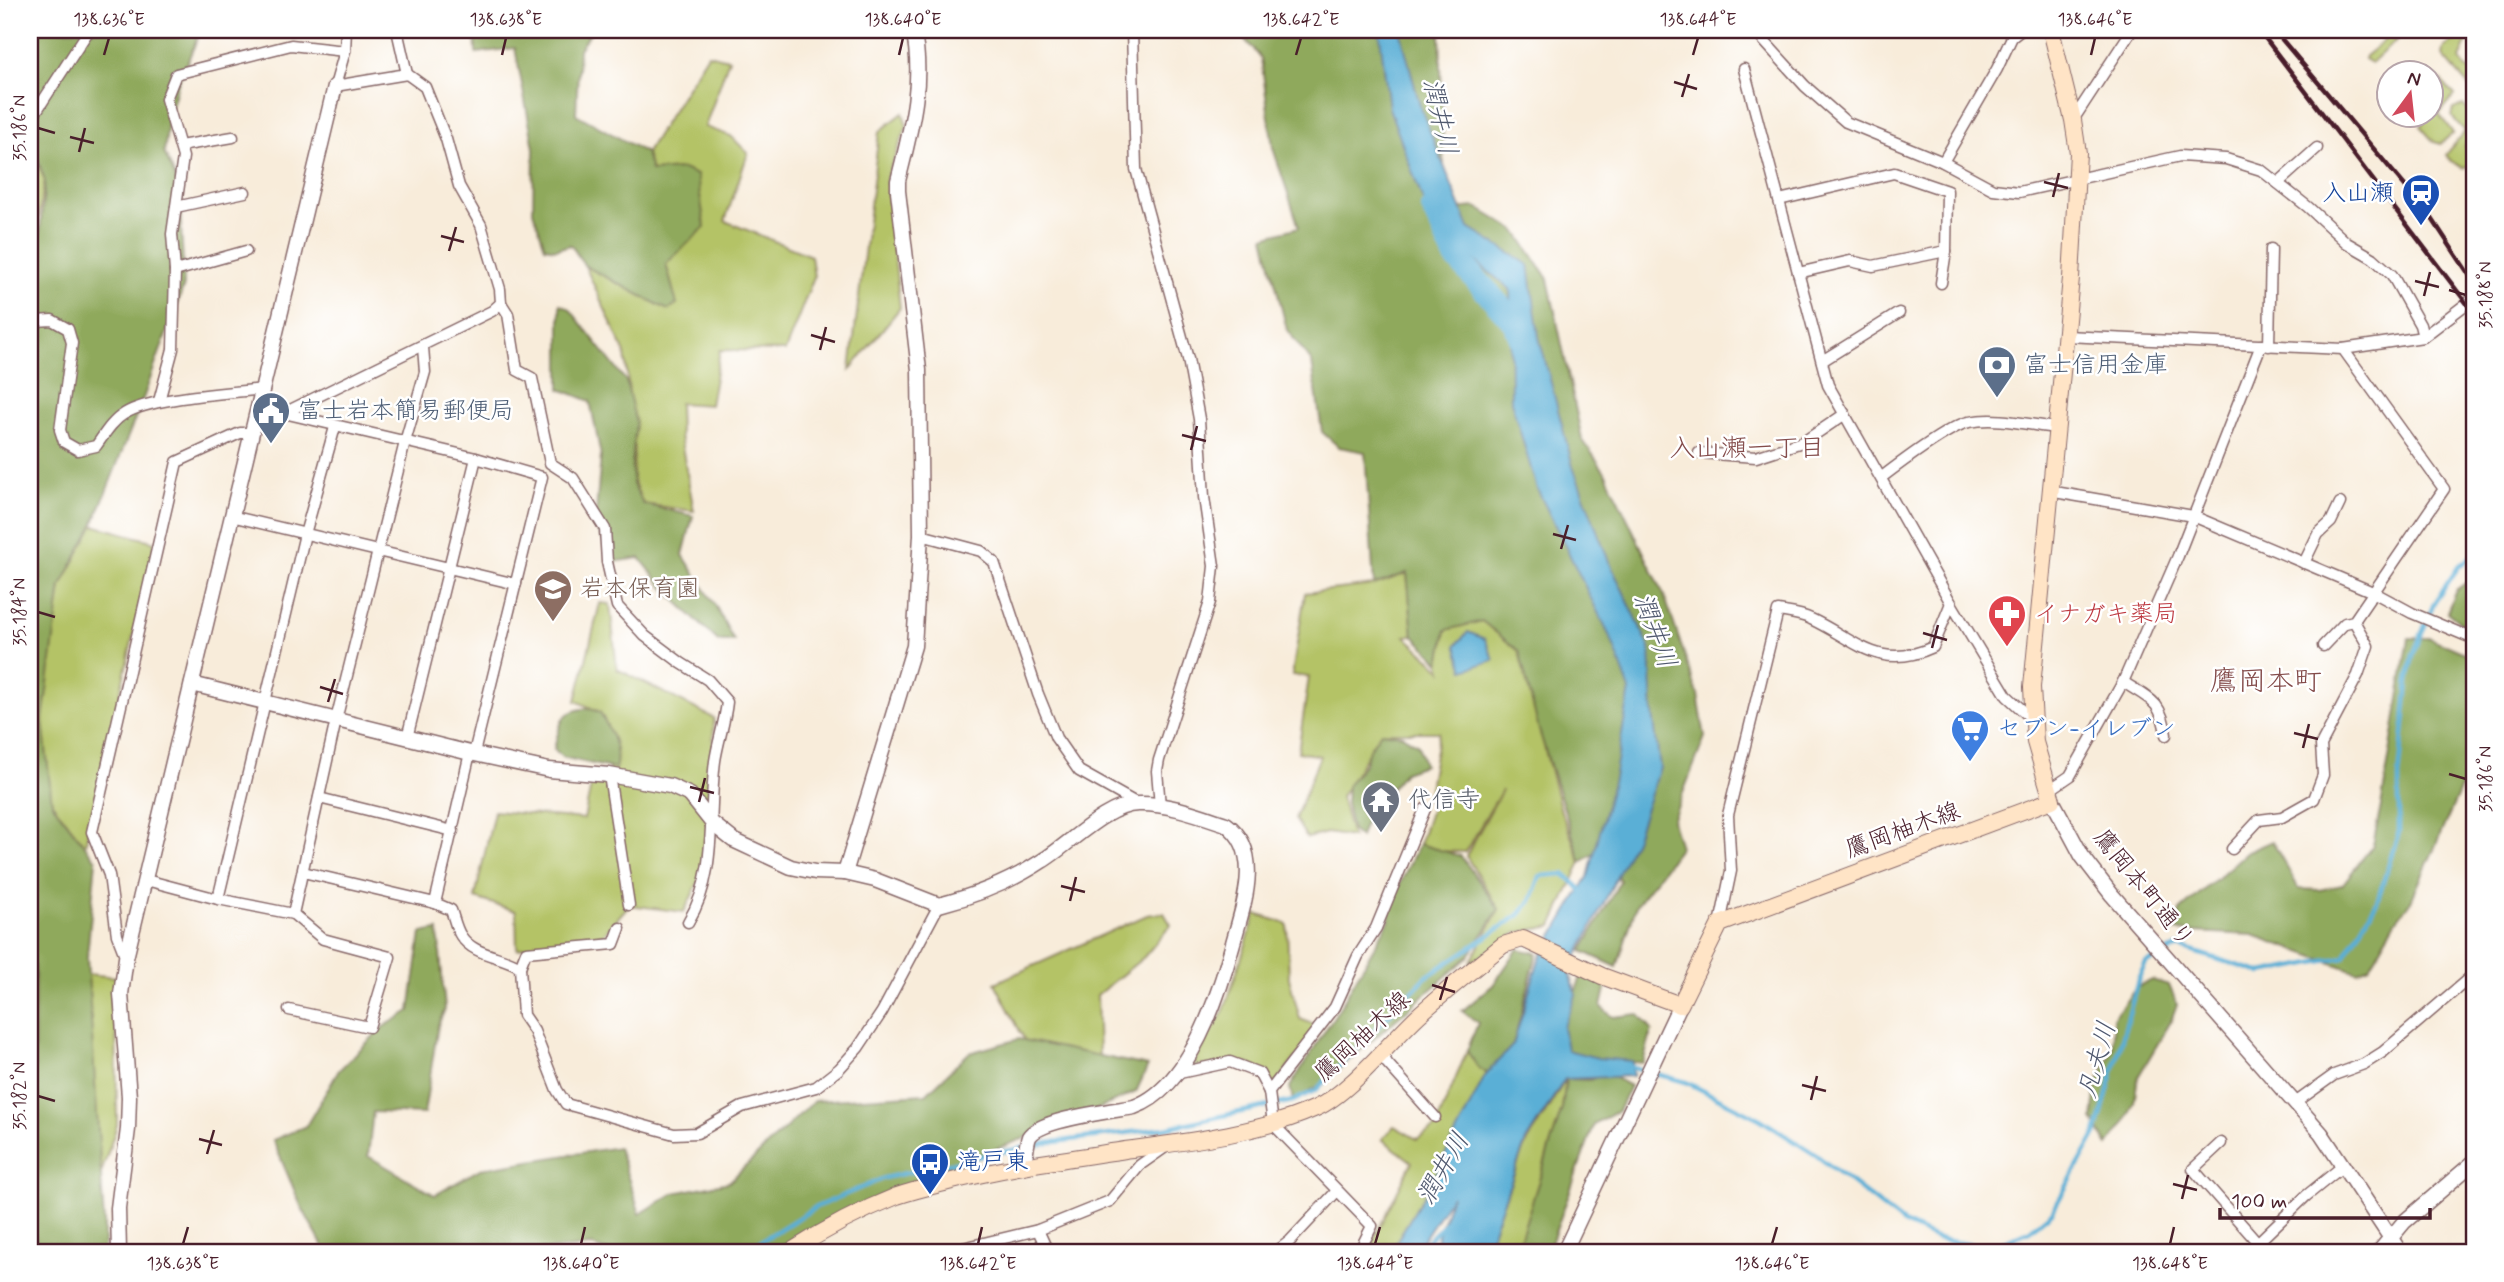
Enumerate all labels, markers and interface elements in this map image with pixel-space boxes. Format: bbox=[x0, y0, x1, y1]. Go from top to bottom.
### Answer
text: 138.636°E bbox=[73, 8, 145, 32]
text: 138.638°E bbox=[470, 8, 542, 32]
text: 138.640°E bbox=[864, 8, 942, 32]
text: 138.642°E bbox=[1262, 8, 1340, 32]
text: 138.644°E bbox=[1660, 8, 1736, 32]
text: 138.646°E bbox=[2058, 8, 2132, 32]
north arrow bbox=[2374, 60, 2444, 130]
text: N bbox=[2405, 65, 2423, 93]
water label: 潤井川 bbox=[1414, 75, 1464, 159]
text: 35.186°N bbox=[8, 95, 32, 161]
station icon: 入山瀬 bbox=[2400, 172, 2442, 227]
place label: 入山瀬 bbox=[2322, 178, 2394, 209]
text: 35.188°N bbox=[2474, 261, 2498, 329]
bank icon: 富士信用金庫 bbox=[1976, 344, 2018, 399]
place label: 富士信用金庫 bbox=[2024, 350, 2168, 381]
public building icon: 富士岩本簡易郵便局 bbox=[250, 390, 292, 445]
place label: 富士岩本簡易郵便局 bbox=[298, 396, 514, 427]
district label: 入山瀬一丁目 bbox=[1669, 432, 1825, 466]
school or university icon: 岩本保育園 bbox=[532, 568, 574, 623]
place label: 岩本保育園 bbox=[580, 574, 700, 605]
text: 35.184°N bbox=[8, 578, 32, 646]
water label: 潤井川 bbox=[1625, 589, 1683, 673]
pharmacy icon: イナガキ薬局 bbox=[1986, 593, 2028, 648]
place label: イナガキ薬局 bbox=[2034, 599, 2178, 630]
district label: 鷹岡本町 bbox=[2210, 664, 2322, 701]
supermarket icon: セブン-イレブン bbox=[1949, 708, 1991, 763]
place label: セブン-イレブン bbox=[1997, 714, 2176, 745]
text: 35.186°N bbox=[2474, 746, 2498, 812]
temple icon: 代信寺 bbox=[1360, 779, 1402, 834]
place label: 代信寺 bbox=[1408, 785, 1480, 816]
street label: 鷹岡柚木線 bbox=[1841, 796, 1965, 866]
street label: 鷹岡本町通り bbox=[2086, 823, 2200, 955]
street label: 鷹岡柚木線 bbox=[1309, 985, 1417, 1089]
water label: 凡夫川 bbox=[2071, 1018, 2125, 1102]
text: 35.182°N bbox=[8, 1062, 32, 1130]
water label: 潤井川 bbox=[1410, 1127, 1478, 1211]
bus stop icon: 滝戸東 bbox=[909, 1141, 951, 1196]
place label: 滝戸東 bbox=[957, 1147, 1029, 1178]
scale bar bbox=[2220, 1177, 2430, 1221]
text: 100 m bbox=[2231, 1188, 2287, 1216]
text: 138.638°E bbox=[147, 1252, 219, 1276]
text: 138.640°E bbox=[542, 1252, 620, 1276]
text: 138.642°E bbox=[939, 1252, 1017, 1276]
text: 138.644°E bbox=[1337, 1252, 1413, 1276]
text: 138.646°E bbox=[1735, 1252, 1809, 1276]
text: 138.648°E bbox=[2132, 1252, 2208, 1276]

